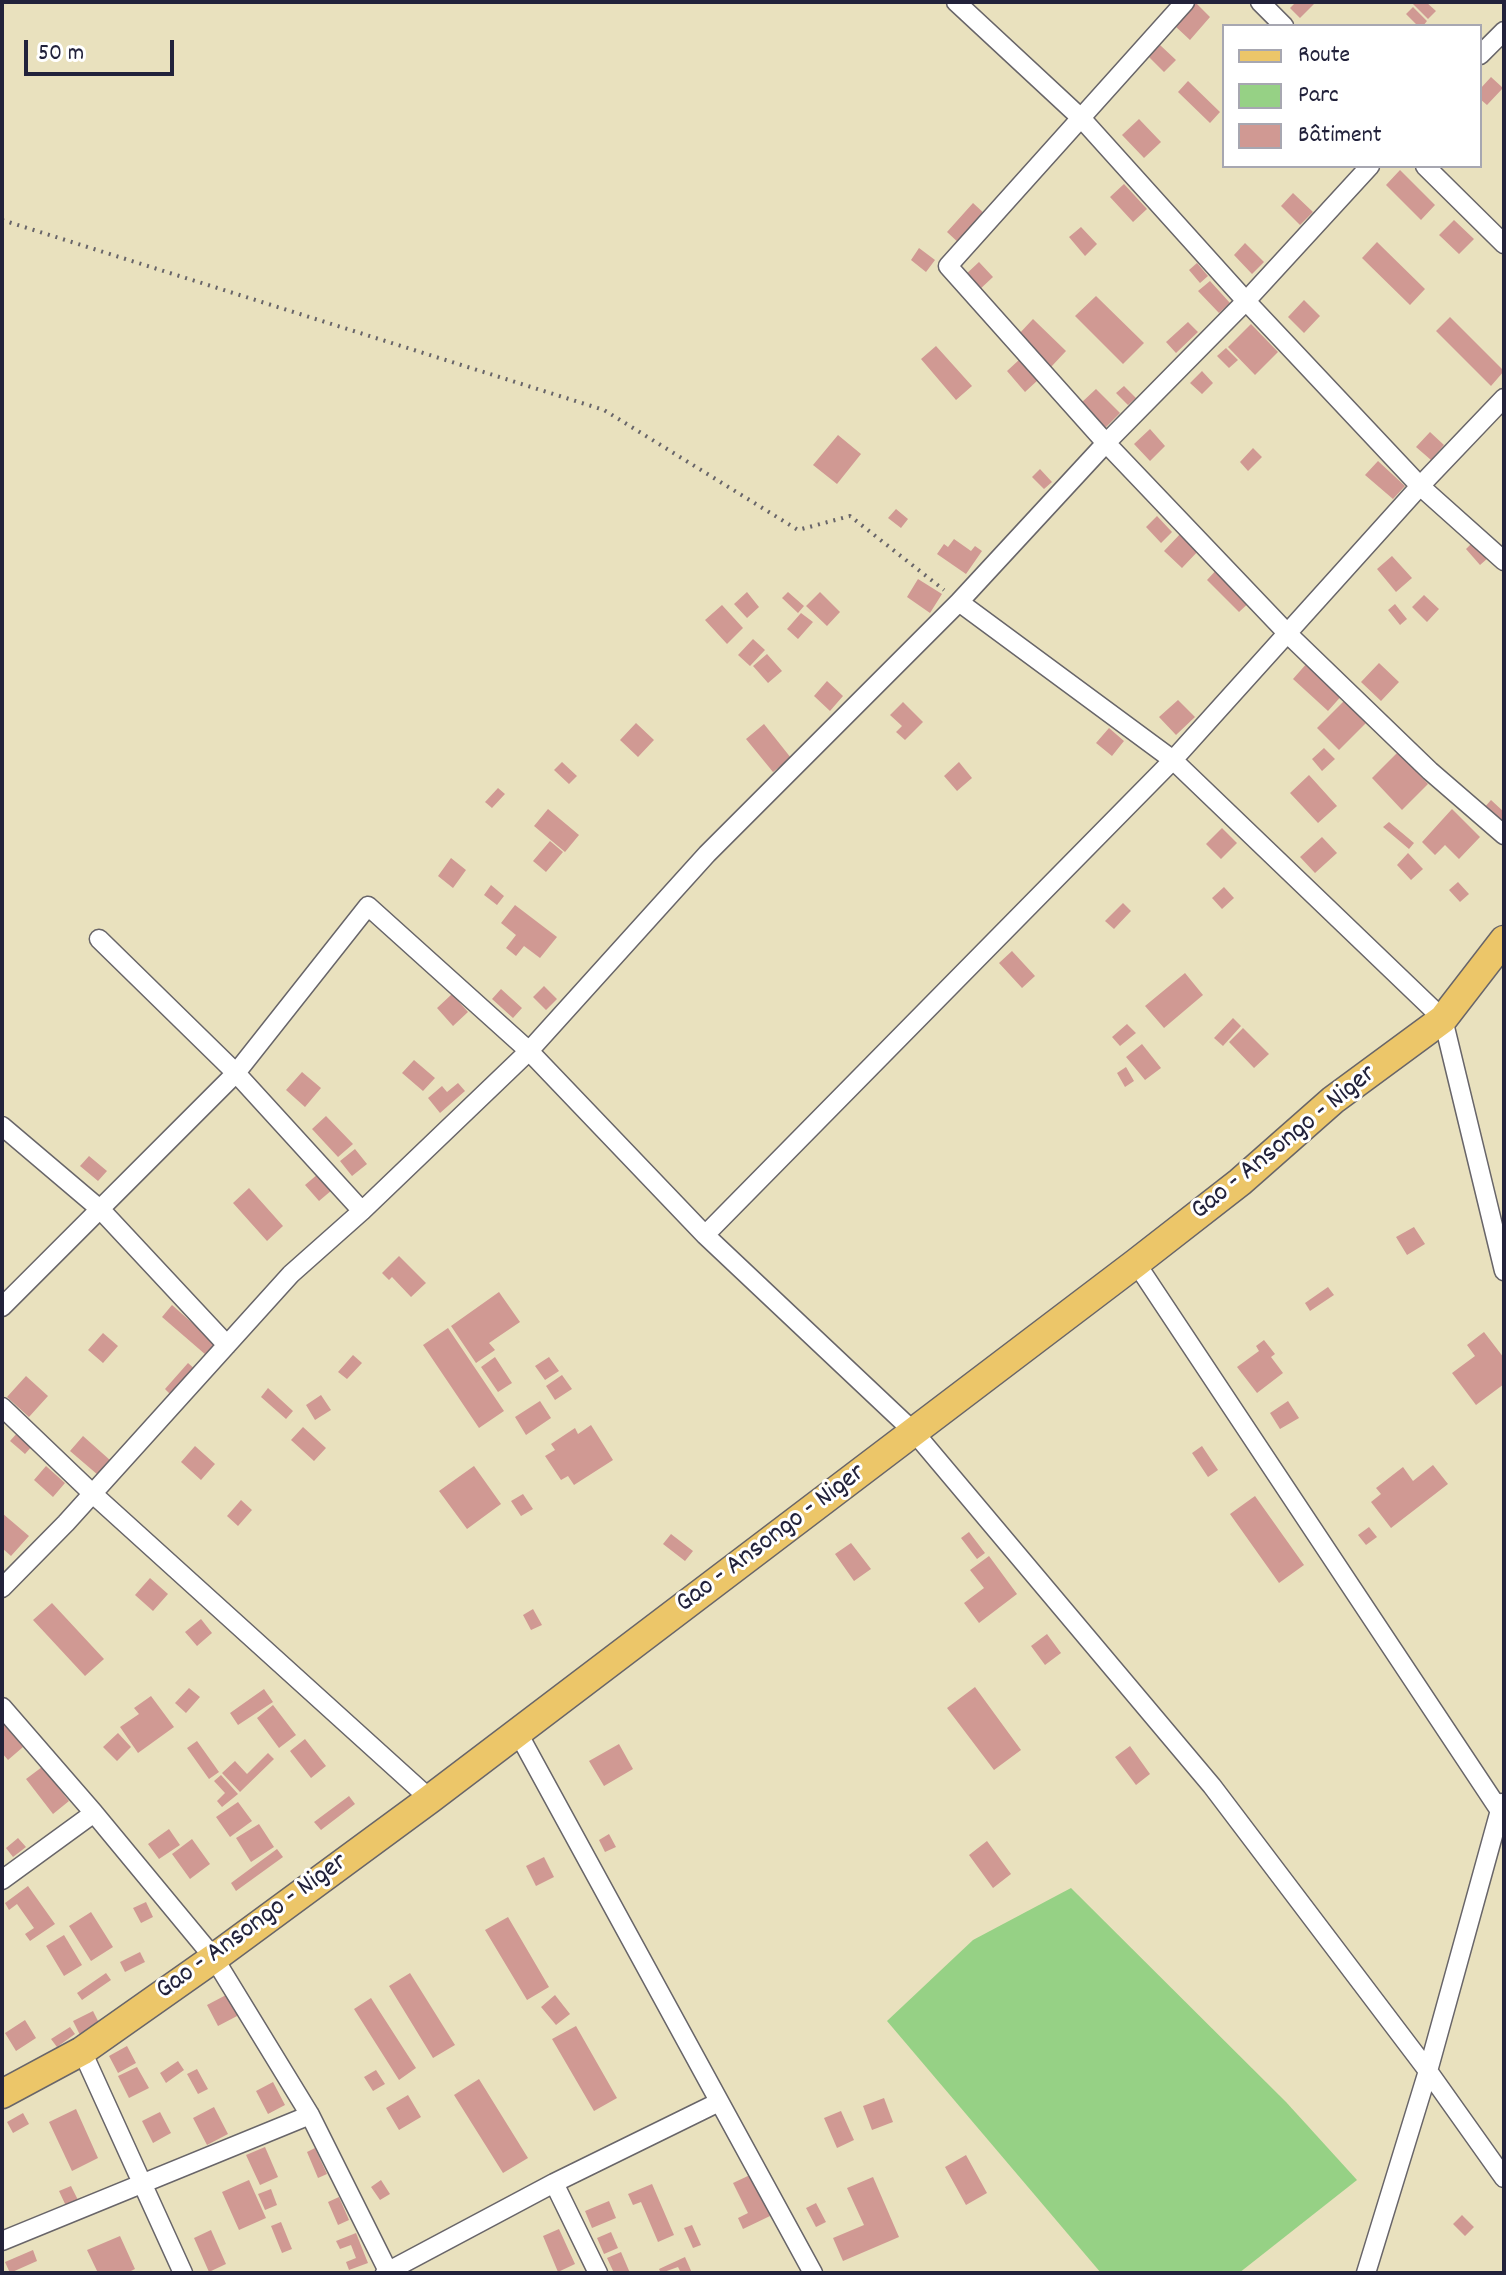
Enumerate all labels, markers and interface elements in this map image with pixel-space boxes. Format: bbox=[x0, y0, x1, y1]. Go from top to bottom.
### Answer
scale bar bbox=[28, 24, 178, 74]
legend bbox=[1222, 24, 1482, 168]
text: 50 m bbox=[38, 37, 84, 71]
text: Route bbox=[1298, 39, 1350, 73]
text: Parc bbox=[1298, 79, 1339, 113]
text: Bâtiment bbox=[1298, 119, 1382, 153]
street label: Gao - Ansongo - Niger bbox=[1186, 1059, 1384, 1229]
street label: Gao - Ansongo - Niger bbox=[671, 1458, 873, 1622]
street label: Gao - Ansongo - Niger bbox=[151, 1847, 355, 2009]

